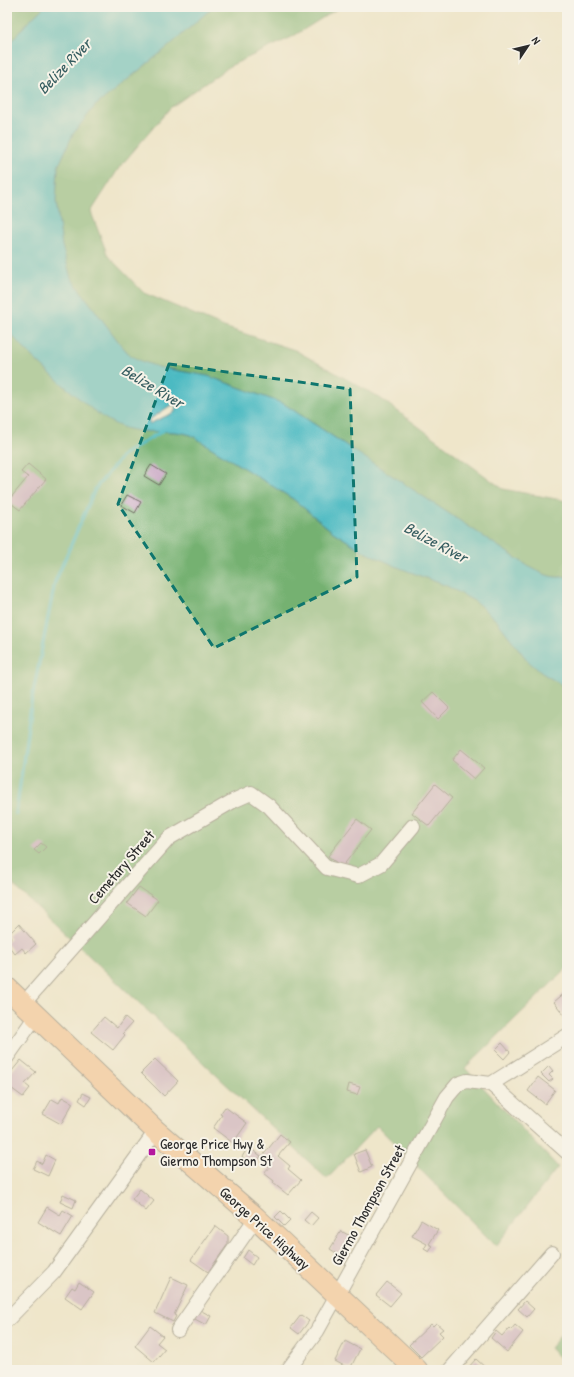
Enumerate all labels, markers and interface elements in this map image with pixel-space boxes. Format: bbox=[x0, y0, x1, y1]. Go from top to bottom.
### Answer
north arrow bbox=[508, 26, 548, 66]
water label: Belize River bbox=[32, 32, 97, 98]
text: N bbox=[529, 34, 544, 47]
water label: Belize River bbox=[118, 359, 190, 414]
water label: Belize River bbox=[400, 516, 473, 569]
street label: Cemetary Street bbox=[83, 825, 160, 909]
place label: George Price Hwy & Giermo Thompson St bbox=[160, 1133, 273, 1171]
street label: Gíermo Thompson Street bbox=[326, 1140, 410, 1269]
marker: George Price Hwy & Giermo Thompson St bbox=[147, 1147, 157, 1157]
street label: George Price Highway bbox=[215, 1182, 315, 1274]

